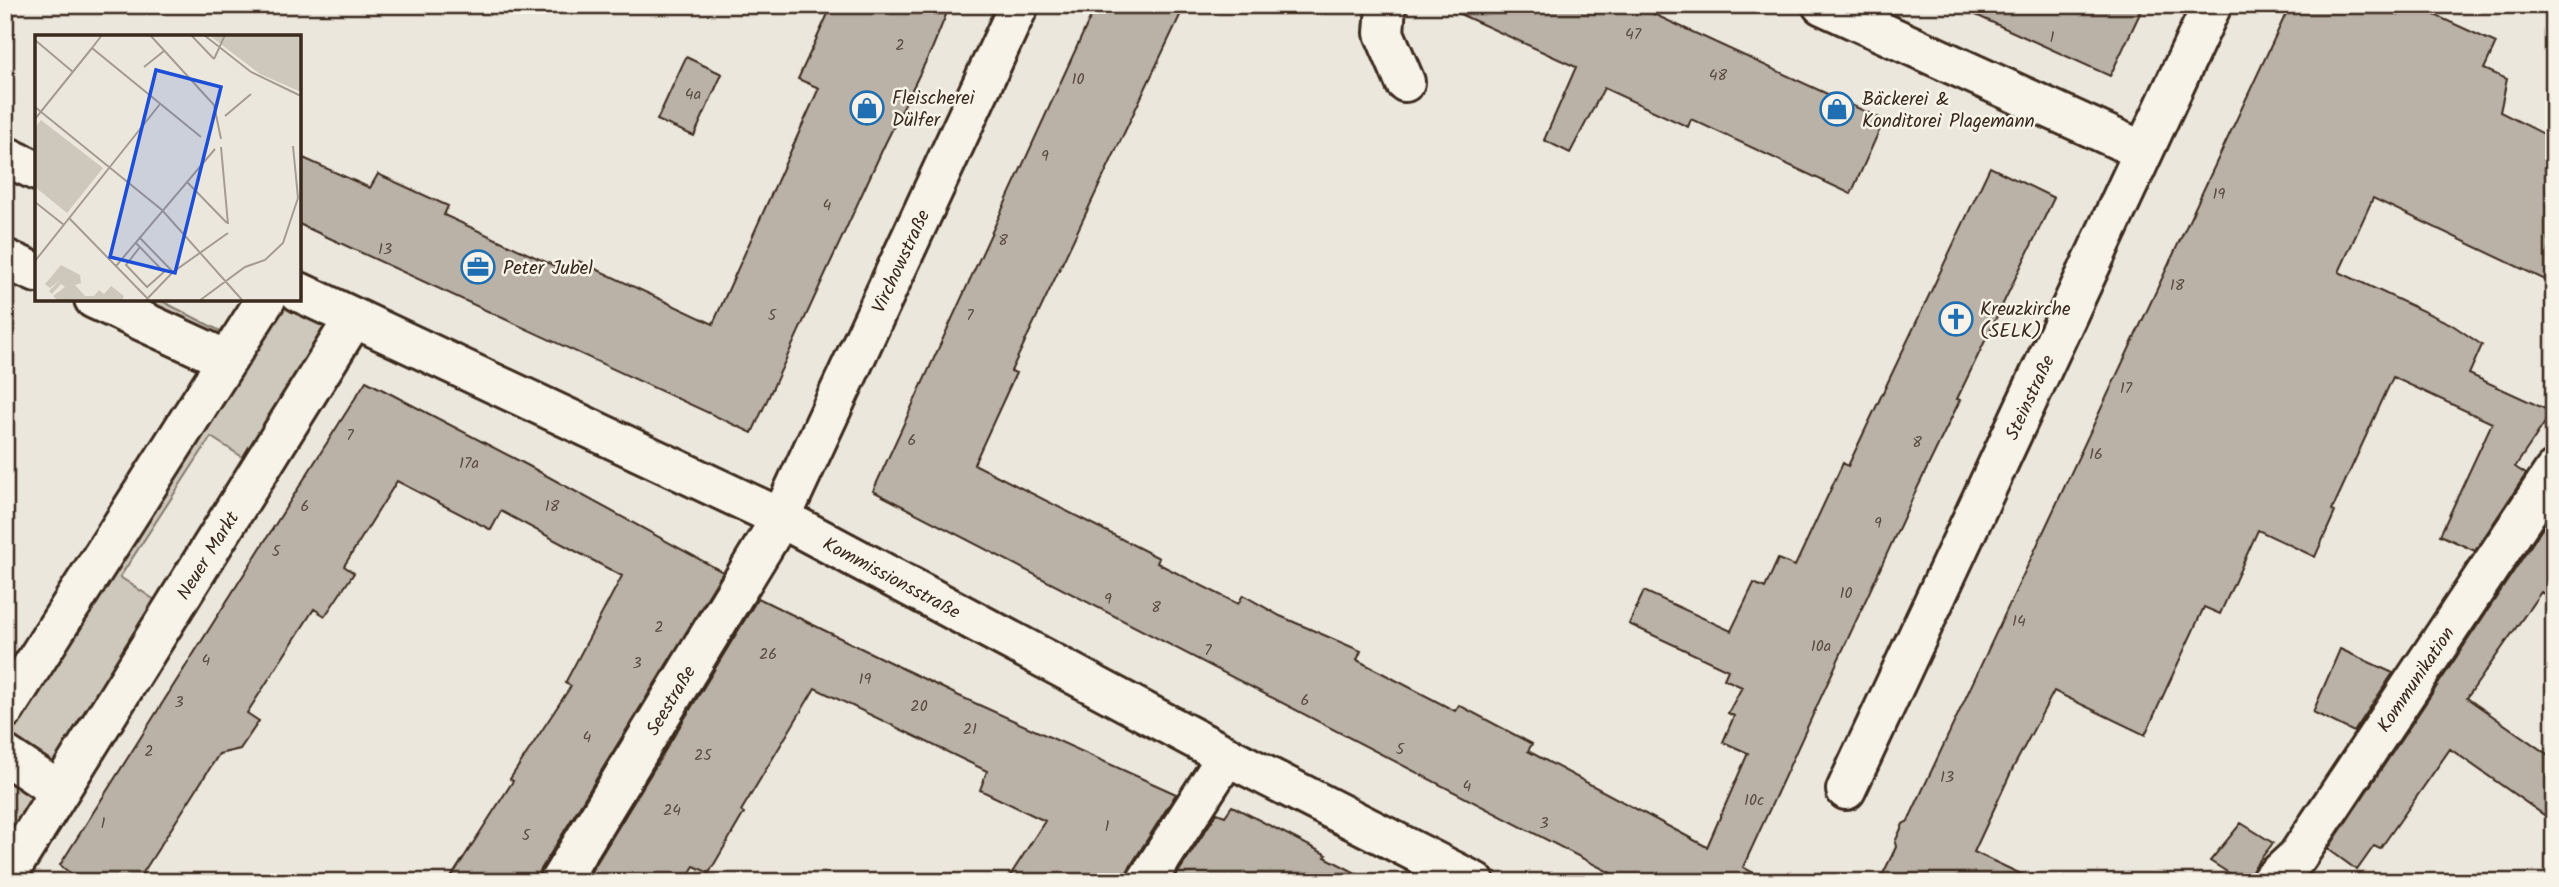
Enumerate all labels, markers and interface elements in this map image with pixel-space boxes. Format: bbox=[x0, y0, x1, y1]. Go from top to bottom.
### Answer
house number: 47 bbox=[1625, 22, 1642, 47]
house number: 1 bbox=[2049, 25, 2055, 50]
house number: 2 bbox=[895, 33, 905, 58]
inset map bbox=[35, 35, 301, 301]
house number: 48 bbox=[1709, 63, 1728, 88]
house number: 10 bbox=[1071, 67, 1085, 92]
house number: 4a bbox=[685, 82, 701, 107]
place label: Fleischerei Dülfer bbox=[892, 84, 976, 136]
place label: Bäckerei & Konditorei Plagemann bbox=[1862, 85, 2035, 137]
shop icon: Fleischerei Dülfer bbox=[848, 89, 886, 127]
shop icon: Bäckerei & Konditorei Plagemann bbox=[1818, 90, 1856, 128]
house number: 9 bbox=[1041, 144, 1049, 169]
house number: 19 bbox=[2213, 182, 2226, 207]
house number: 4 bbox=[823, 193, 832, 218]
street label: Virchowstraße bbox=[865, 205, 939, 319]
house number: 8 bbox=[998, 228, 1008, 253]
house number: 13 bbox=[378, 237, 392, 262]
office icon: Peter Jubel bbox=[459, 248, 497, 286]
place label: Peter Jubel bbox=[503, 254, 593, 284]
house number: 18 bbox=[2170, 273, 2185, 298]
place label: Kreuzkirche (SELK) bbox=[1980, 295, 2071, 347]
church icon: Kreuzkirche (SELK) bbox=[1937, 300, 1975, 338]
house number: 5 bbox=[768, 303, 778, 328]
house number: 7 bbox=[966, 303, 974, 328]
street label: Steinstraße bbox=[1998, 350, 2064, 445]
house number: 17 bbox=[2120, 376, 2133, 401]
house number: 7 bbox=[346, 423, 354, 448]
house number: 6 bbox=[908, 428, 916, 453]
house number: 8 bbox=[1912, 430, 1922, 455]
house number: 16 bbox=[2089, 442, 2103, 467]
house number: 17a bbox=[459, 451, 479, 476]
house number: 6 bbox=[301, 494, 309, 519]
house number: 18 bbox=[545, 494, 560, 519]
street label: Neuer Markt bbox=[170, 505, 248, 606]
house number: 9 bbox=[1874, 511, 1882, 536]
street label: Kommissionsstraße bbox=[817, 530, 966, 628]
house number: 5 bbox=[272, 539, 282, 564]
house number: 10 bbox=[1839, 581, 1853, 606]
house number: 9 bbox=[1104, 587, 1112, 612]
house number: 8 bbox=[1151, 595, 1161, 620]
house number: 14 bbox=[2012, 609, 2026, 634]
house number: 2 bbox=[654, 615, 664, 640]
street label: Kommunikation bbox=[2370, 621, 2463, 739]
house number: 10a bbox=[1811, 634, 1831, 659]
house number: 7 bbox=[1204, 638, 1212, 663]
house number: 26 bbox=[759, 642, 777, 667]
house number: 4 bbox=[202, 648, 211, 673]
house number: 3 bbox=[632, 651, 642, 676]
street label: Seestraße bbox=[639, 660, 705, 742]
house number: 19 bbox=[859, 667, 872, 692]
house number: 6 bbox=[1301, 688, 1309, 713]
house number: 3 bbox=[174, 690, 184, 715]
house number: 20 bbox=[910, 694, 928, 719]
house number: 21 bbox=[963, 717, 977, 742]
house number: 4 bbox=[583, 725, 592, 750]
house number: 5 bbox=[1396, 737, 1406, 762]
house number: 2 bbox=[144, 739, 154, 764]
house number: 25 bbox=[694, 743, 713, 768]
house number: 13 bbox=[1940, 765, 1954, 790]
house number: 4 bbox=[1463, 774, 1472, 799]
house number: 10c bbox=[1744, 788, 1764, 813]
house number: 24 bbox=[663, 798, 681, 823]
house number: 1 bbox=[100, 811, 106, 836]
house number: 3 bbox=[1539, 811, 1549, 836]
house number: 1 bbox=[1104, 814, 1110, 839]
house number: 5 bbox=[522, 823, 532, 848]

